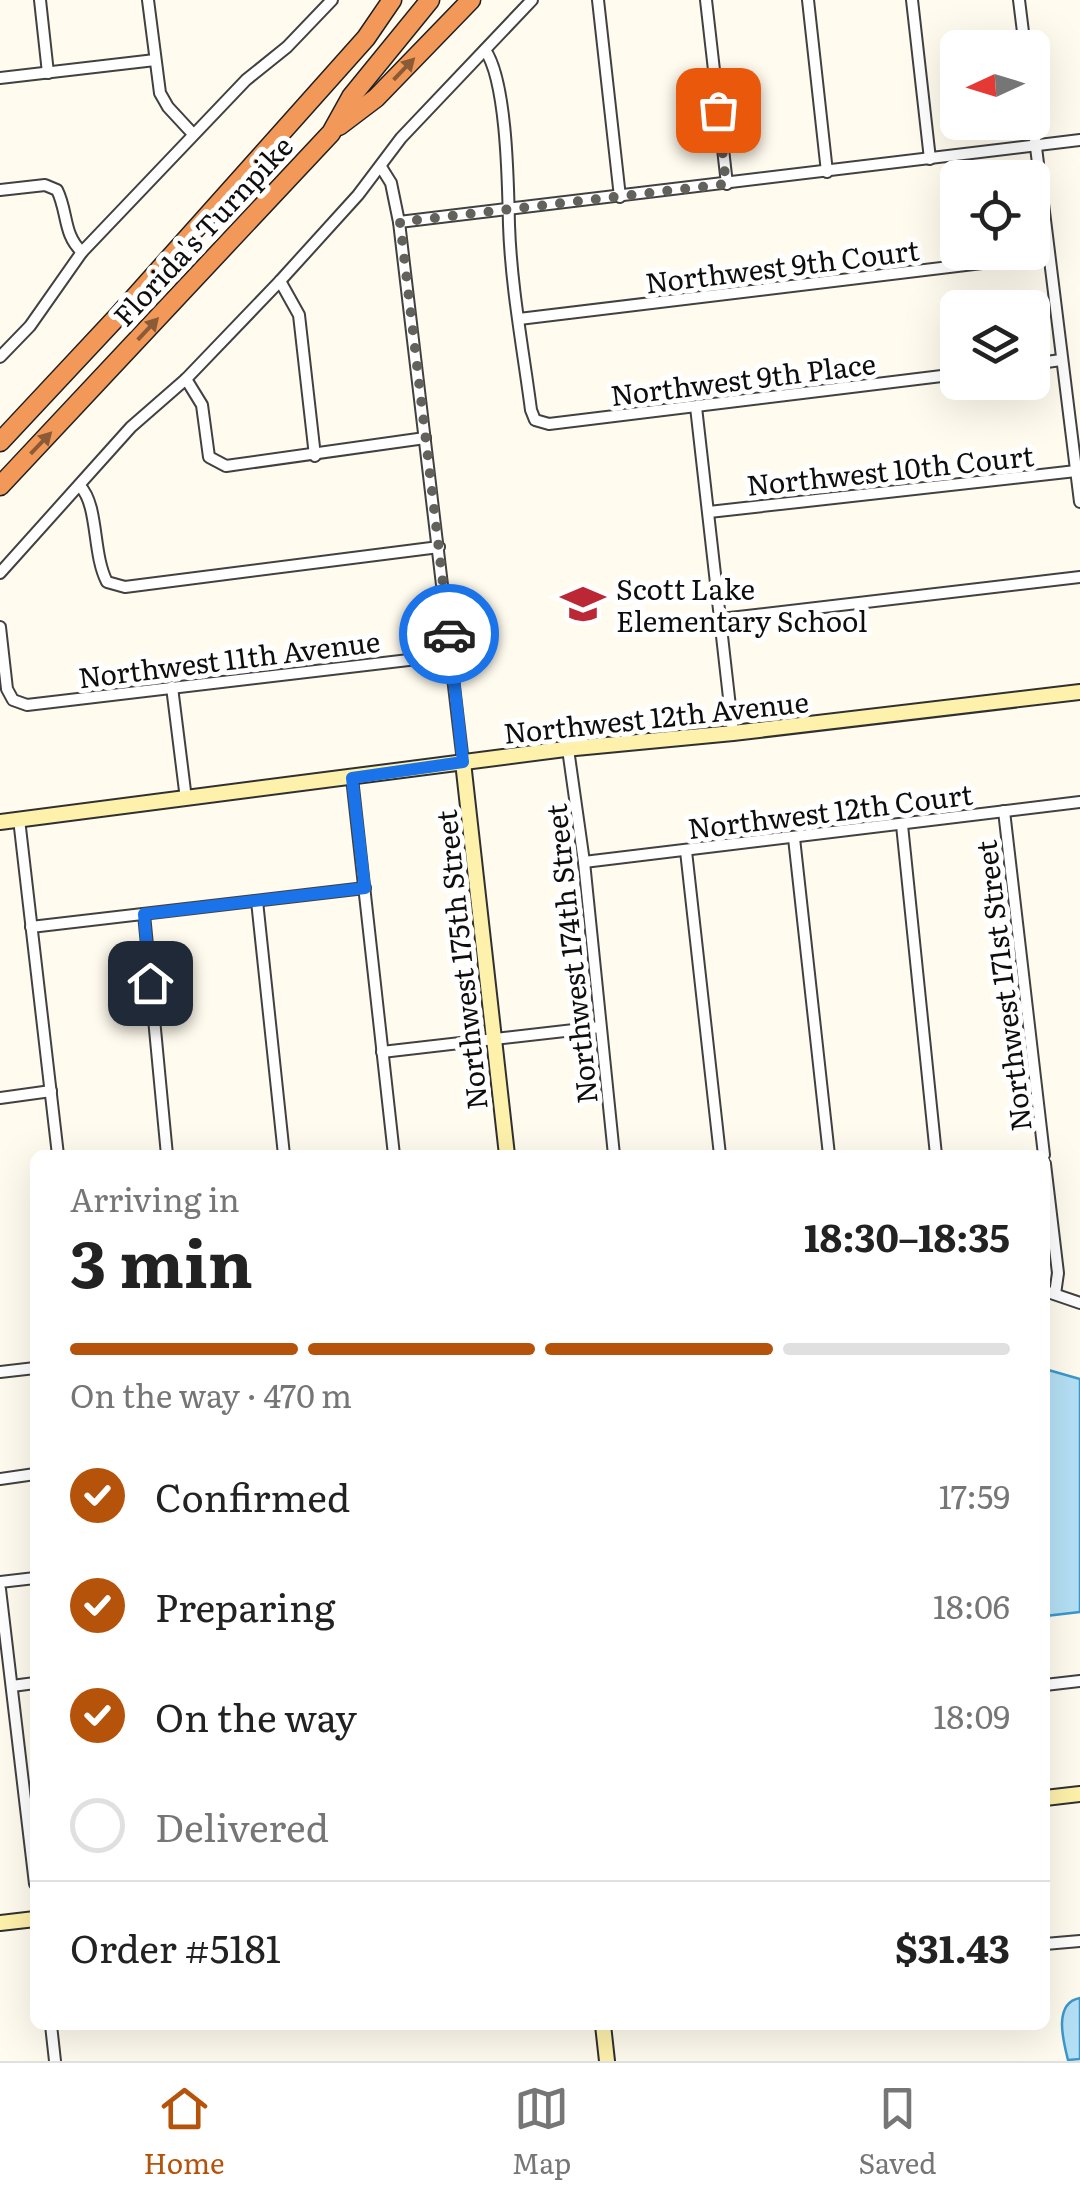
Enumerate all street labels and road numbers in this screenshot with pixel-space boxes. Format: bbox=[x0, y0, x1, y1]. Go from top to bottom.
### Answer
street label: Florida's Turnpike bbox=[102, 125, 302, 335]
street label: Northwest 9th Court bbox=[643, 227, 922, 303]
street label: Northwest 9th Place bbox=[608, 341, 878, 415]
street label: Northwest 10th Court bbox=[744, 433, 1036, 505]
street label: Northwest 11th Avenue bbox=[76, 619, 382, 697]
street label: Northwest 12th Avenue bbox=[501, 679, 811, 753]
street label: Northwest 12th Court bbox=[685, 772, 975, 848]
street label: Northwest 174th Street bbox=[533, 801, 607, 1106]
street label: Northwest 175th Street bbox=[423, 807, 497, 1112]
street label: Northwest 171st Street bbox=[963, 837, 1041, 1134]

